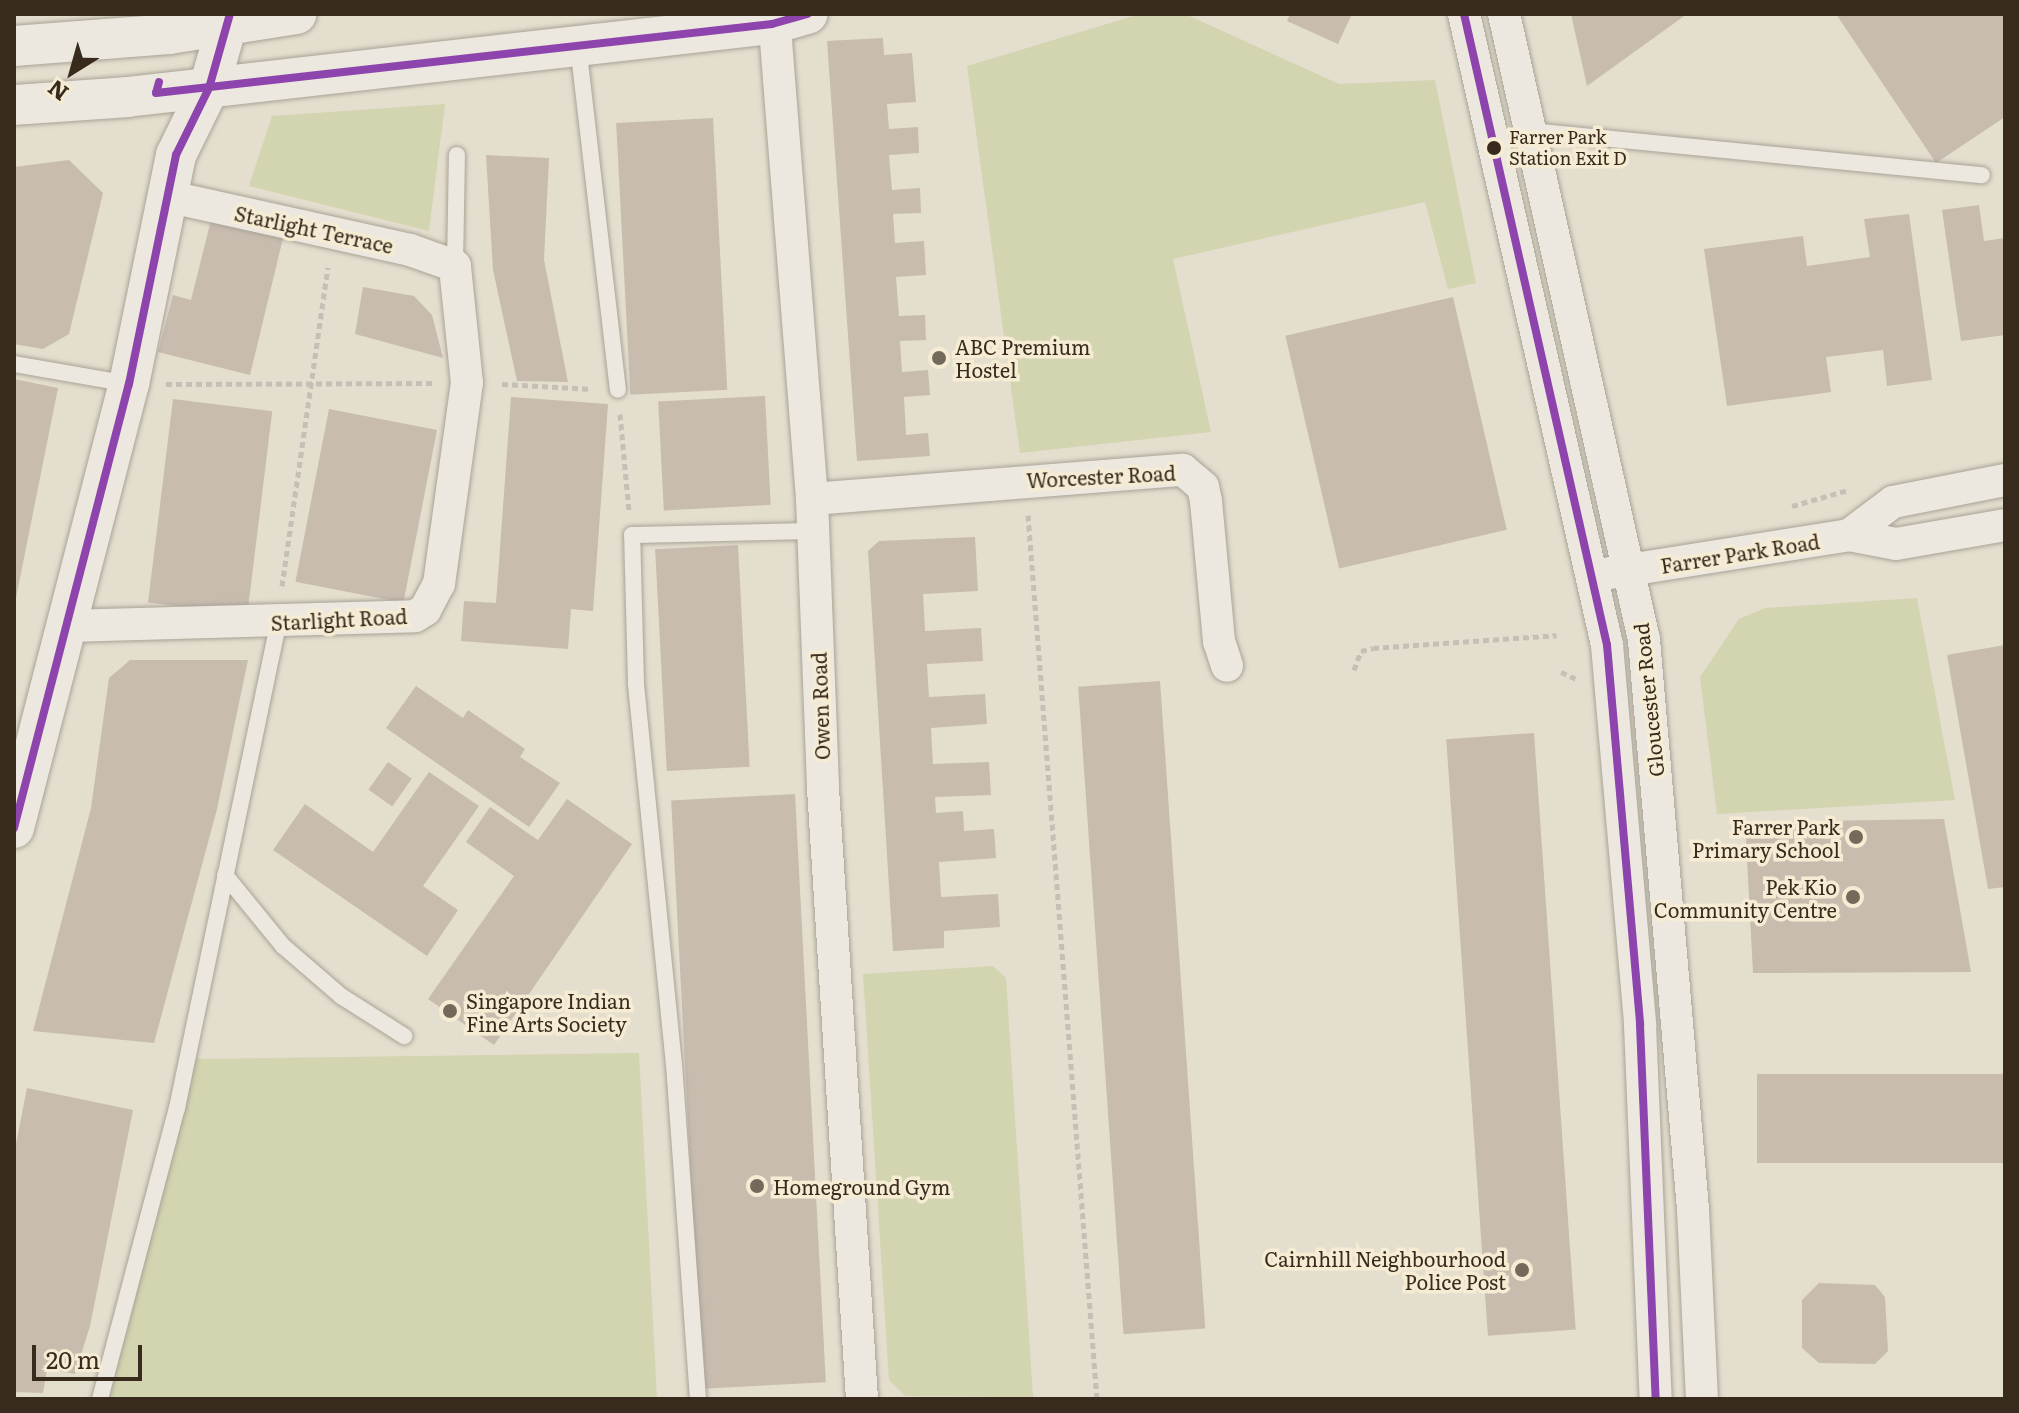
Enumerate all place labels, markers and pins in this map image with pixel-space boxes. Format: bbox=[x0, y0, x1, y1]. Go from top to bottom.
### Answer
place label: Farrer Park Station Exit D bbox=[1509, 127, 1627, 170]
marker: Farrer Park Station Exit D bbox=[1486, 140, 1502, 156]
place label: ABC Premium Hostel bbox=[955, 334, 1090, 381]
marker: ABC Premium Hostel bbox=[930, 349, 948, 367]
place label: Farrer Park Primary School bbox=[1692, 814, 1840, 861]
marker: Farrer Park Primary School bbox=[1847, 828, 1865, 846]
place label: Pek Kio Community Centre bbox=[1654, 874, 1837, 921]
marker: Pek Kio Community Centre bbox=[1844, 888, 1862, 906]
place label: Singapore Indian Fine Arts Society bbox=[466, 988, 631, 1035]
marker: Singapore Indian Fine Arts Society bbox=[441, 1002, 459, 1020]
place label: Homeground Gym bbox=[773, 1174, 950, 1198]
marker: Homeground Gym bbox=[748, 1177, 766, 1195]
place label: Cairnhill Neighbourhood Police Post bbox=[1264, 1246, 1506, 1293]
marker: Cairnhill Neighbourhood Police Post bbox=[1513, 1261, 1531, 1279]

